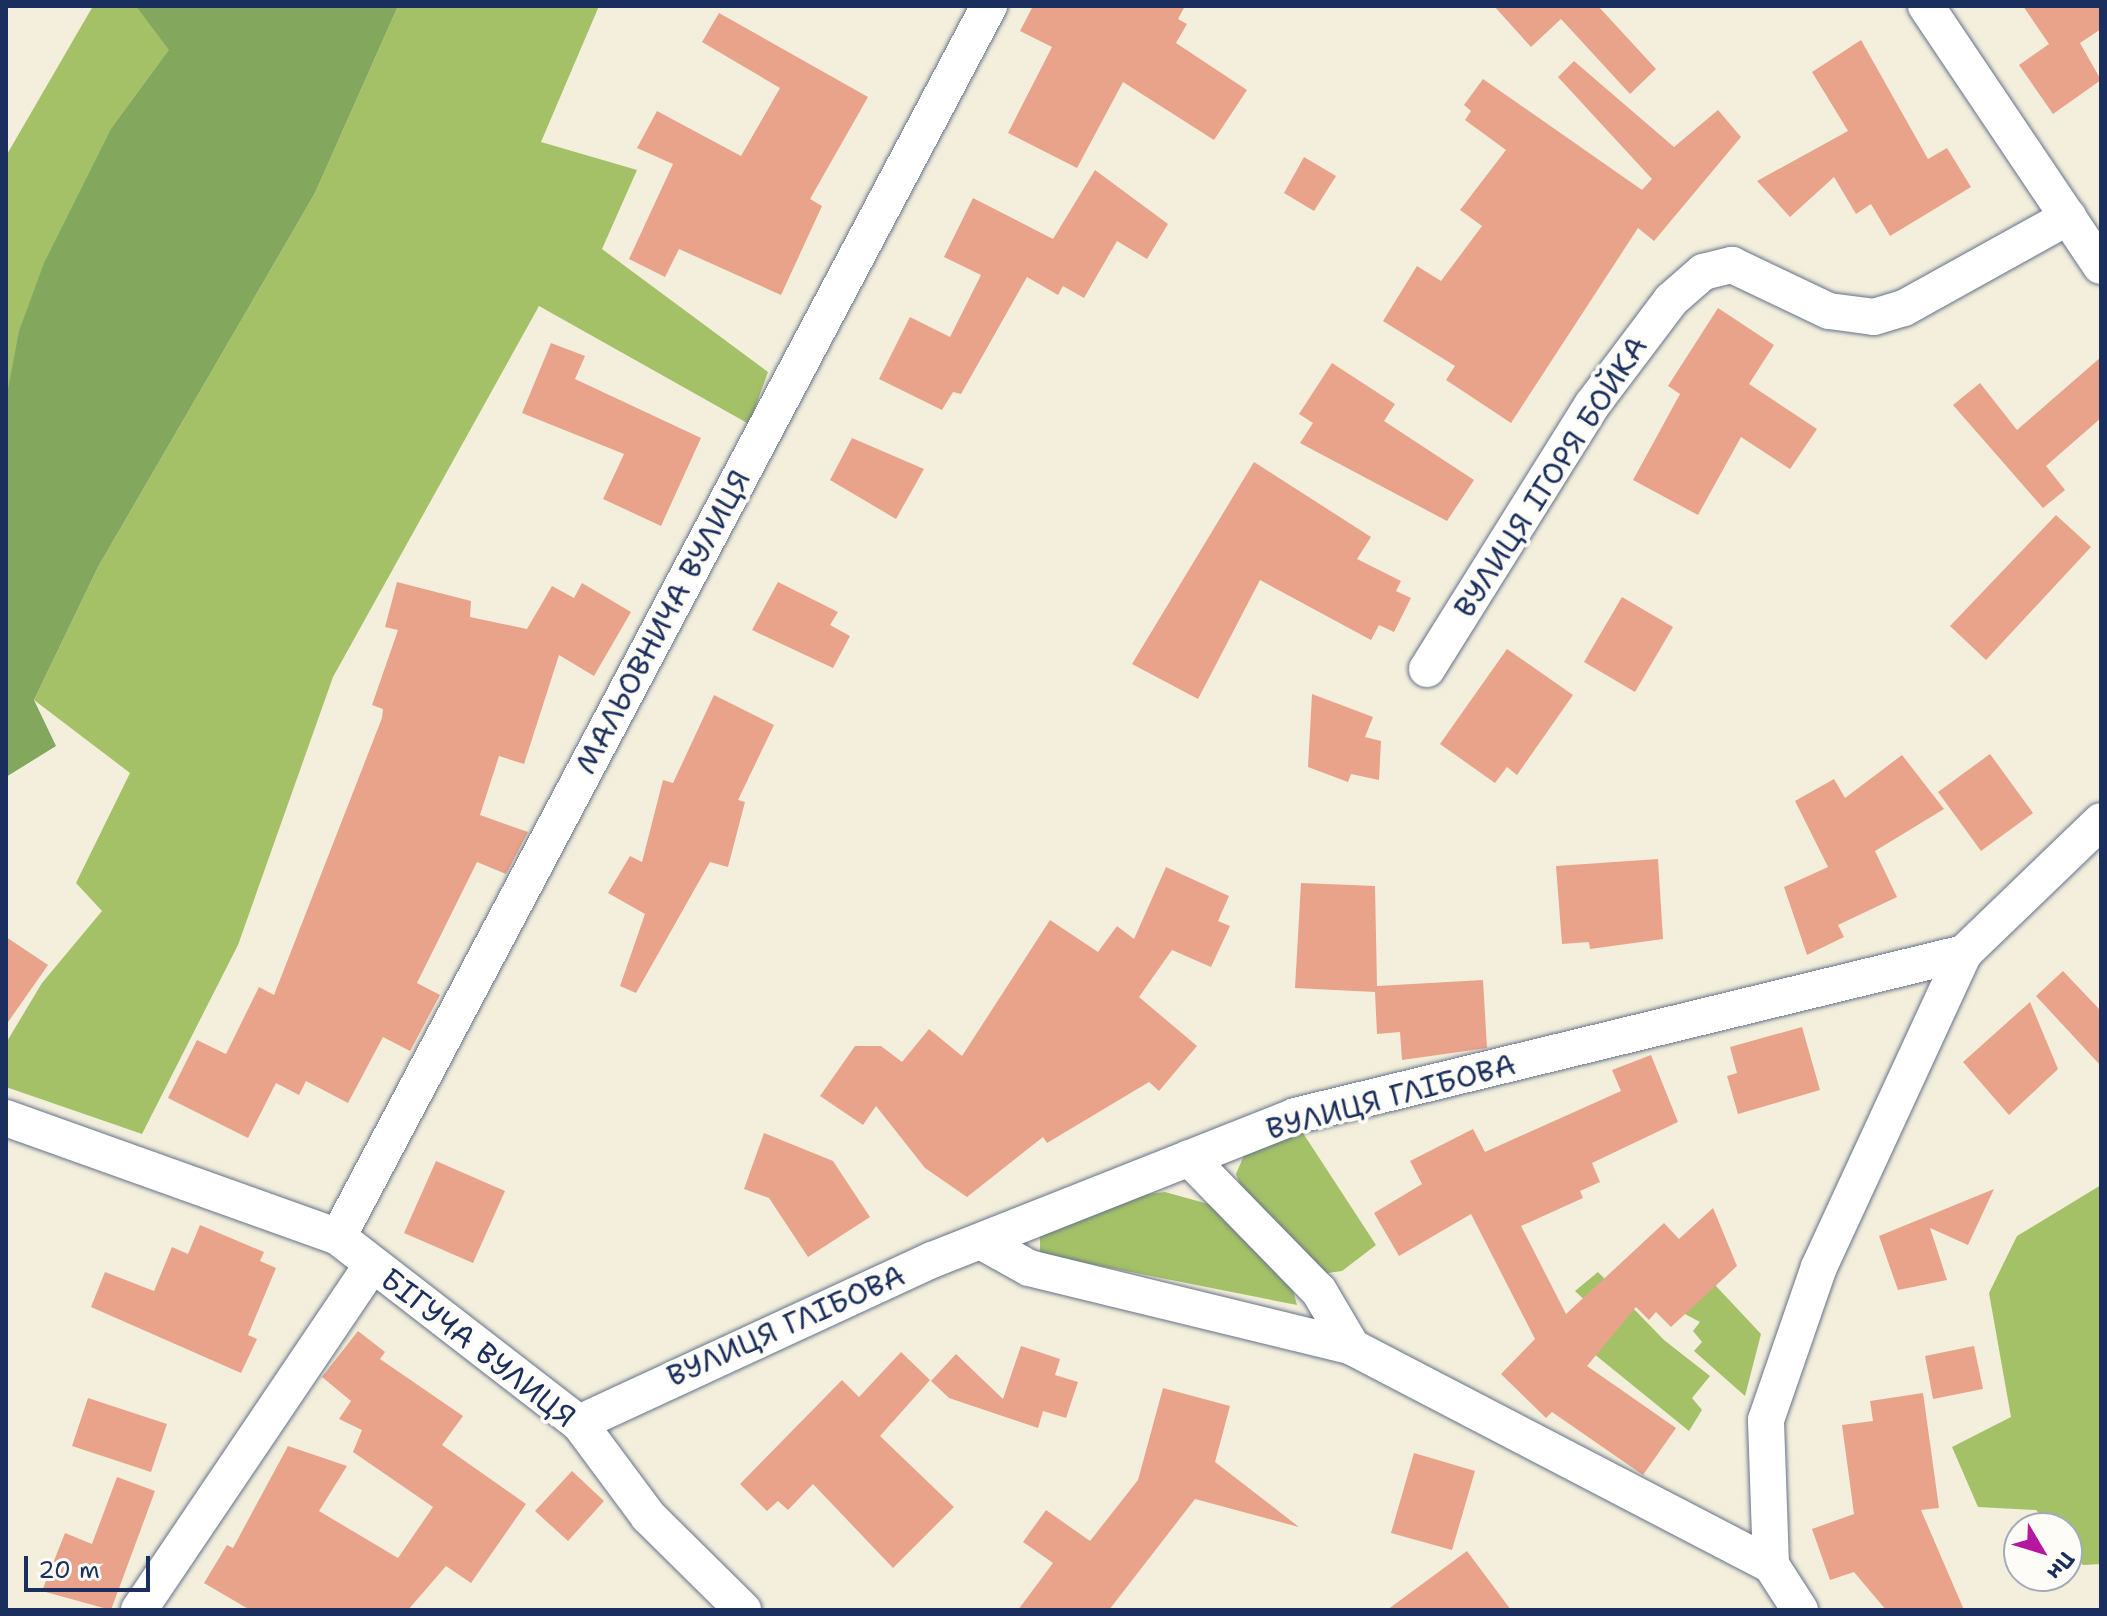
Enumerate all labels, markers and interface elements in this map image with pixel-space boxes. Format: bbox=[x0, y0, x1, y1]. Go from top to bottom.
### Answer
street label: ВУЛИЦЯ ІГОРЯ БОЙКА bbox=[1447, 330, 1655, 624]
street label: МАЛЬОВНИЧА ВУЛИЦЯ bbox=[568, 464, 758, 780]
street label: ВУЛИЦЯ ГЛІБОВА bbox=[1262, 1046, 1520, 1148]
street label: ВУЛИЦЯ ГЛІБОВА bbox=[661, 1257, 911, 1395]
street label: БІГУЧА ВУЛИЦЯ bbox=[373, 1261, 583, 1435]
north arrow bbox=[2003, 1512, 2083, 1592]
scale bar bbox=[28, 1540, 154, 1590]
text: Пн bbox=[2040, 1545, 2081, 1586]
text: 20 m bbox=[38, 1554, 100, 1586]

